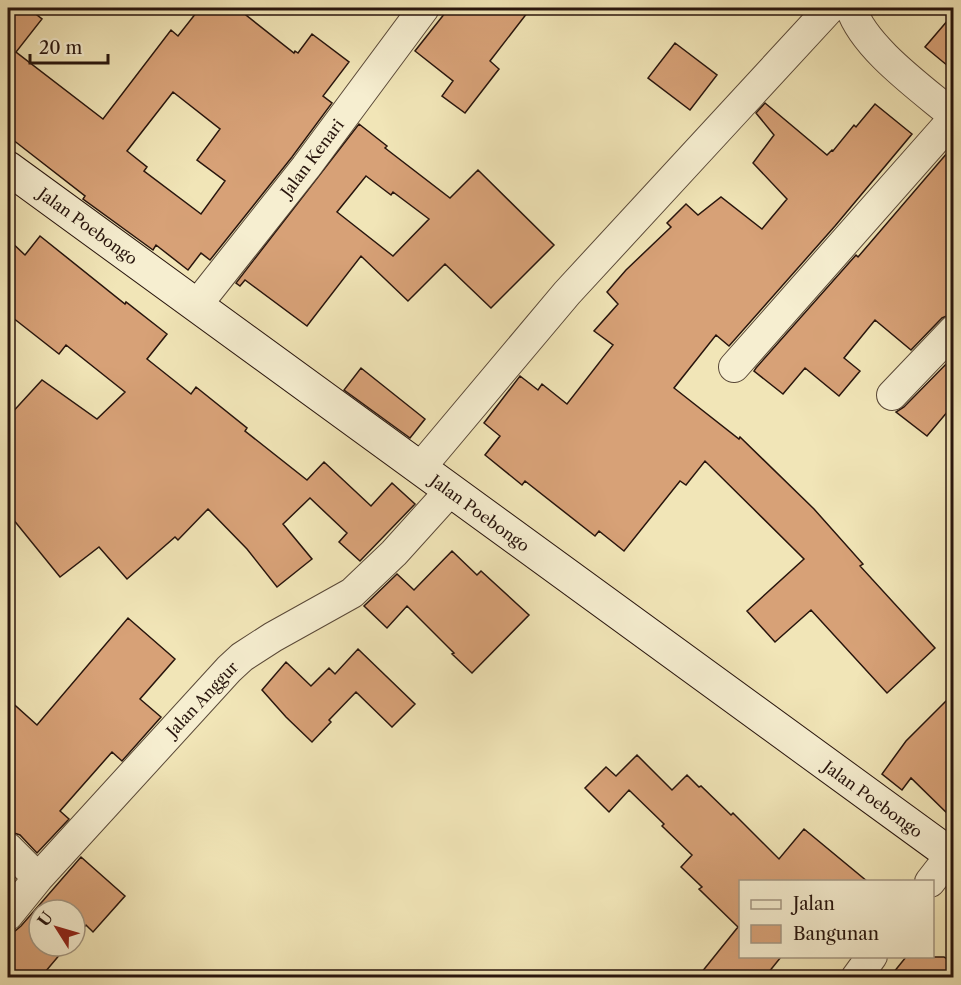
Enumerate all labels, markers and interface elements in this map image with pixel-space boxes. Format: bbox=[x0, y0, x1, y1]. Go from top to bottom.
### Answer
scale bar bbox=[30, 27, 108, 65]
text: 20 m bbox=[39, 37, 83, 59]
street label: Jalan Kenari bbox=[274, 115, 348, 203]
street label: Jalan Poebongo bbox=[32, 181, 142, 269]
street label: Jalan Poebongo bbox=[424, 468, 534, 556]
street label: Jalan Anggur bbox=[160, 657, 242, 743]
street label: Jalan Poebongo bbox=[817, 754, 927, 842]
legend bbox=[739, 880, 934, 958]
text: Jalan bbox=[790, 893, 835, 915]
north arrow bbox=[27, 898, 87, 958]
text: U bbox=[33, 908, 57, 930]
text: Bangunan bbox=[793, 923, 879, 945]

